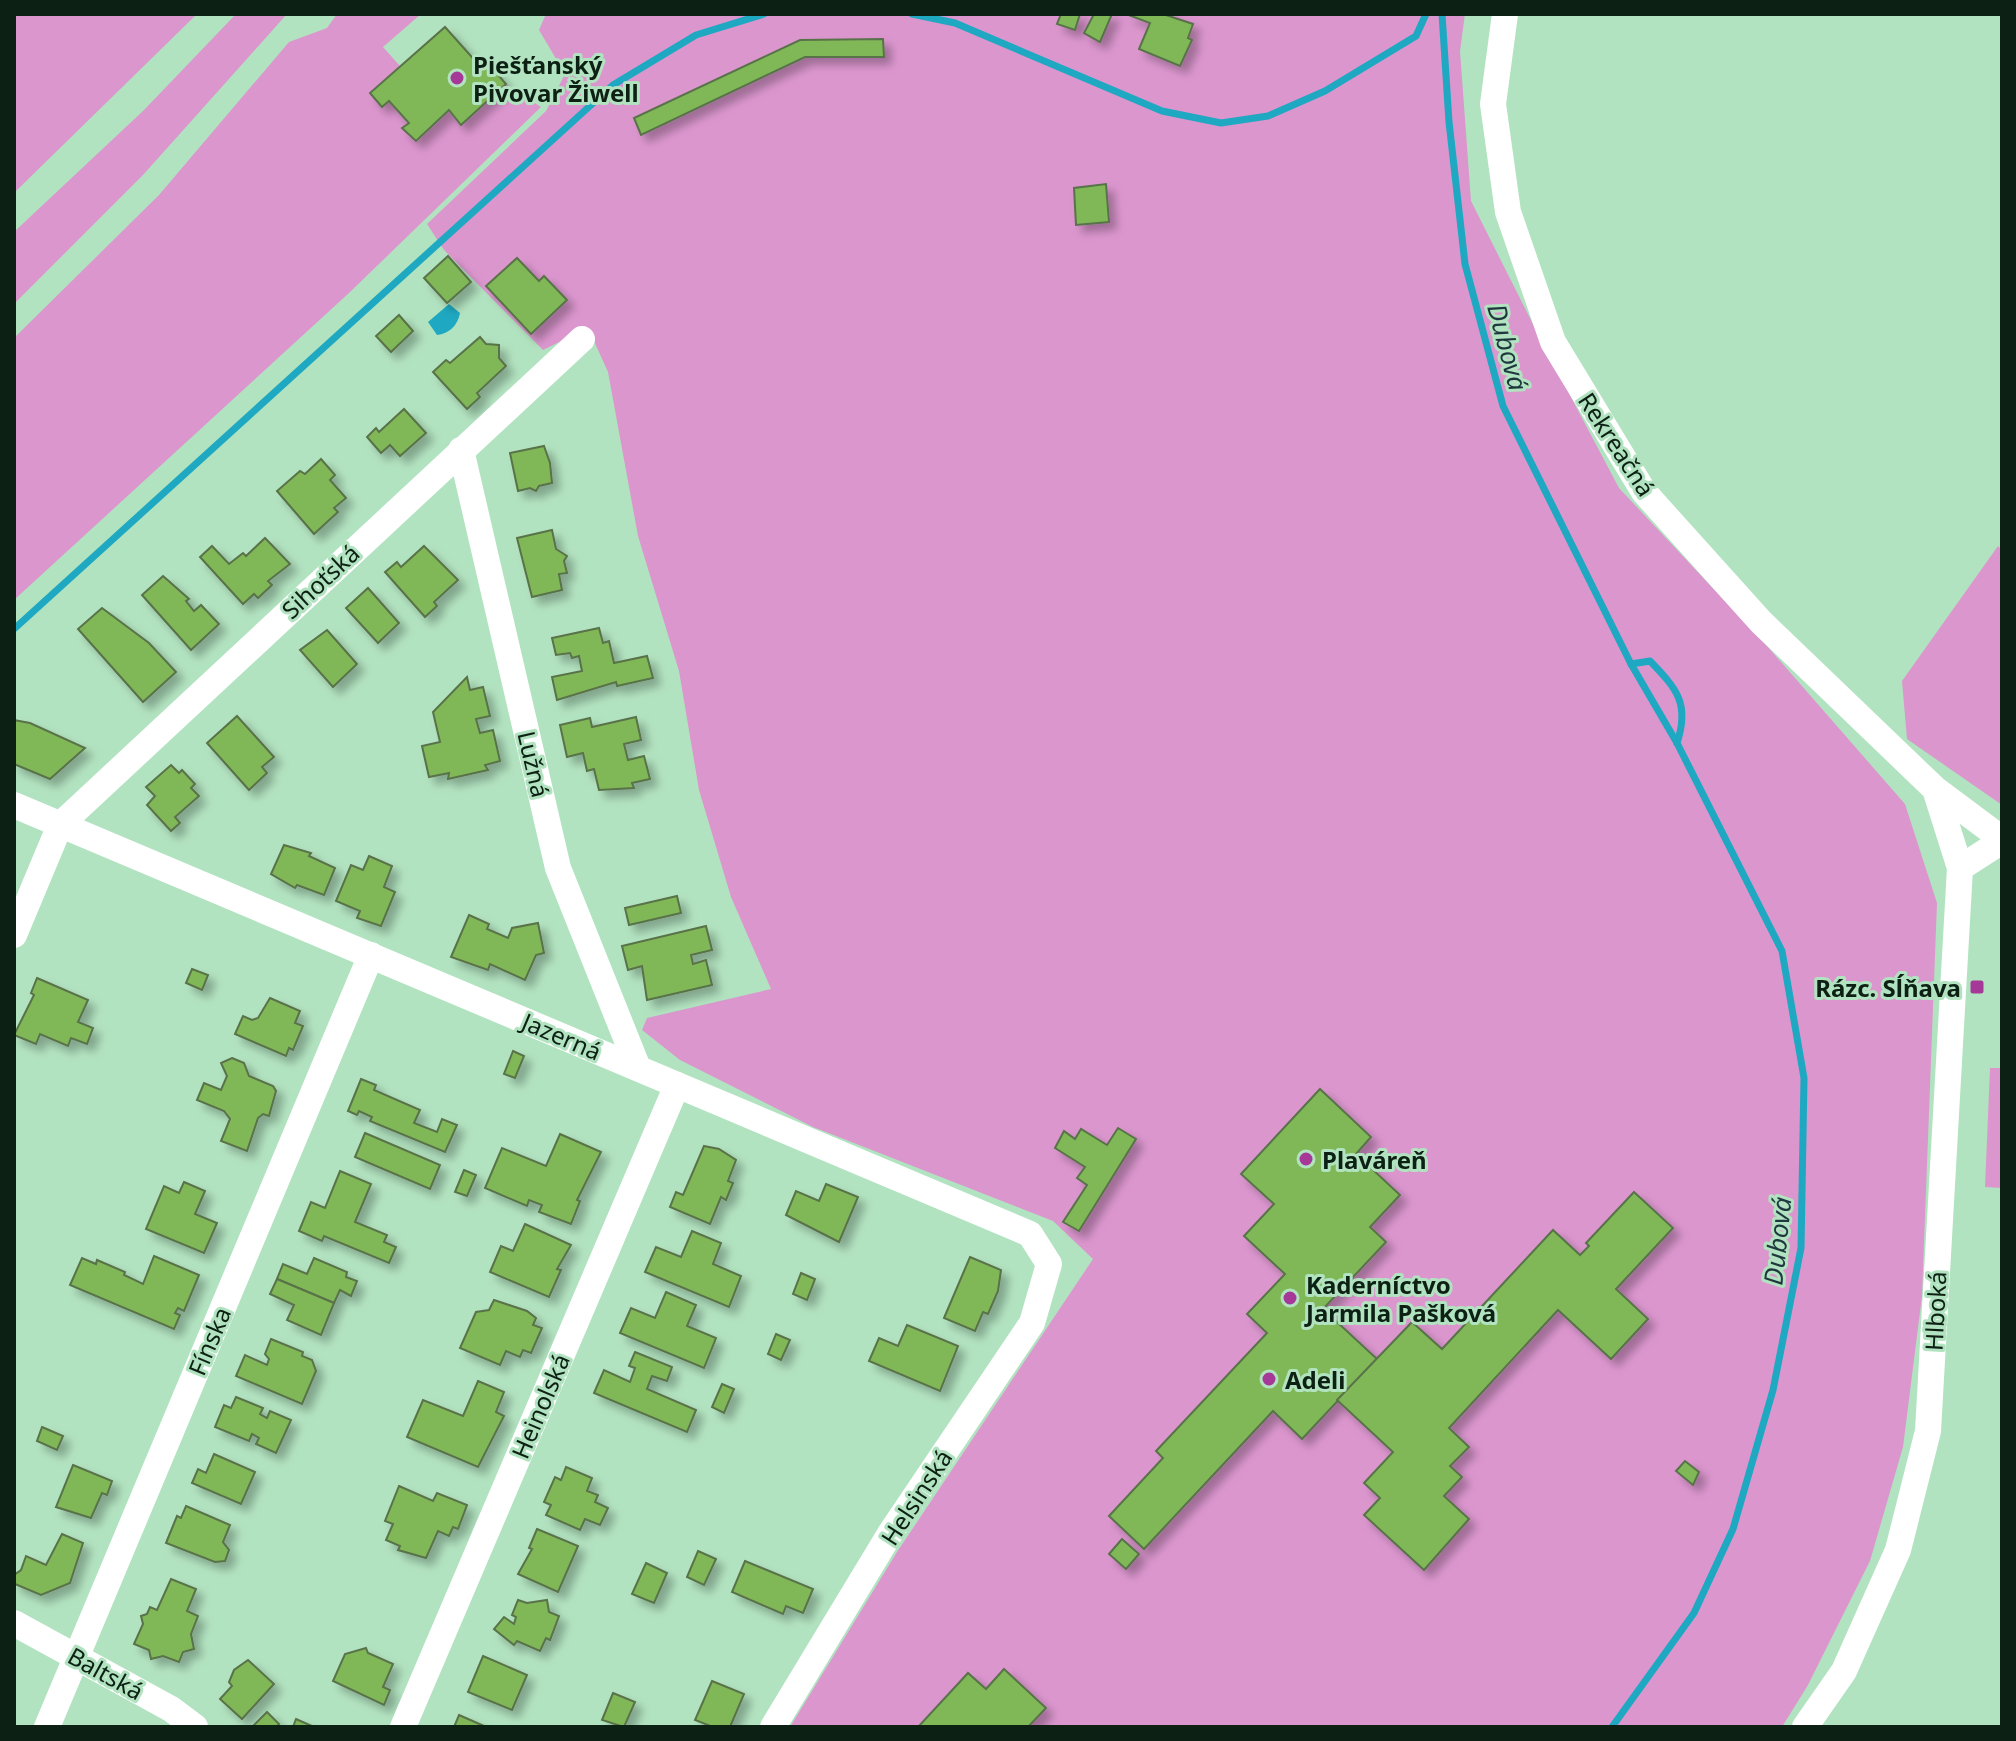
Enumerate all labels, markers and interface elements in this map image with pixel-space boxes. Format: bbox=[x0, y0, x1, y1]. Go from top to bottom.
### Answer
place label: Piešťanský Pivovar Žiwell bbox=[473, 48, 639, 109]
marker: Piešťanský Pivovar Žiwell bbox=[448, 69, 466, 87]
water label: Dubová bbox=[1479, 300, 1537, 395]
street label: Rekreačná bbox=[1571, 386, 1663, 502]
street label: Sihoťská bbox=[274, 536, 366, 626]
street label: Lužná bbox=[510, 728, 558, 800]
place label: Rázc. Sĺňava bbox=[1815, 971, 1961, 1004]
marker: Rázc. Sĺňava bbox=[1968, 978, 1986, 996]
street label: Jazerná bbox=[515, 1004, 607, 1067]
place label: Plaváreň bbox=[1322, 1143, 1427, 1176]
marker: Plaváreň bbox=[1297, 1150, 1315, 1168]
water label: Dubová bbox=[1754, 1195, 1800, 1287]
place label: Kaderníctvo Jarmila Pašková bbox=[1304, 1268, 1496, 1329]
street label: Hlboká bbox=[1916, 1270, 1954, 1352]
marker: Kaderníctvo Jarmila Pašková bbox=[1281, 1289, 1299, 1307]
street label: Fínska bbox=[180, 1302, 238, 1380]
street label: Heinolská bbox=[503, 1349, 577, 1463]
place label: Adeli bbox=[1285, 1363, 1345, 1396]
marker: Adeli bbox=[1260, 1370, 1278, 1388]
street label: Helsinská bbox=[873, 1443, 959, 1551]
street label: Baltská bbox=[62, 1639, 150, 1707]

